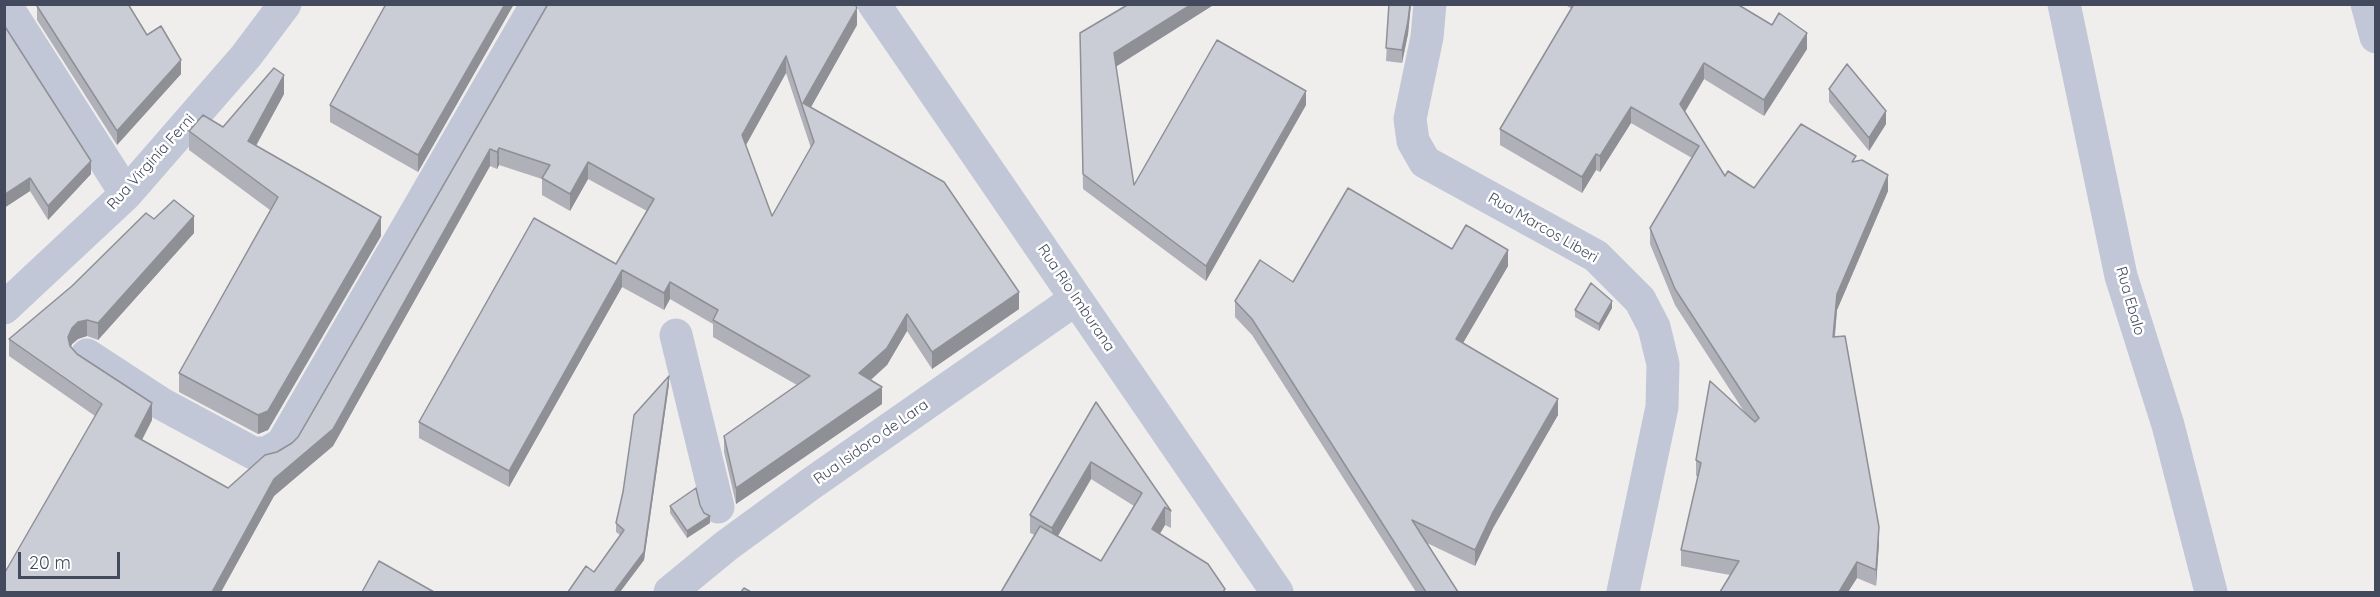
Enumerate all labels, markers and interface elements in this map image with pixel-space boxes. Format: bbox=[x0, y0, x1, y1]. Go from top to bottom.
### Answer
street label: Rua Virginía Ferni bbox=[103, 111, 199, 213]
street label: Rua Marcos Liberi bbox=[1485, 189, 1601, 267]
street label: Rua Rio Imburana bbox=[1033, 241, 1119, 355]
street label: Rua Ebalo bbox=[2112, 265, 2148, 337]
street label: Rua Isidoro de Lara bbox=[810, 396, 932, 488]
scale bar bbox=[21, 540, 123, 578]
text: 20 m bbox=[29, 551, 71, 574]

